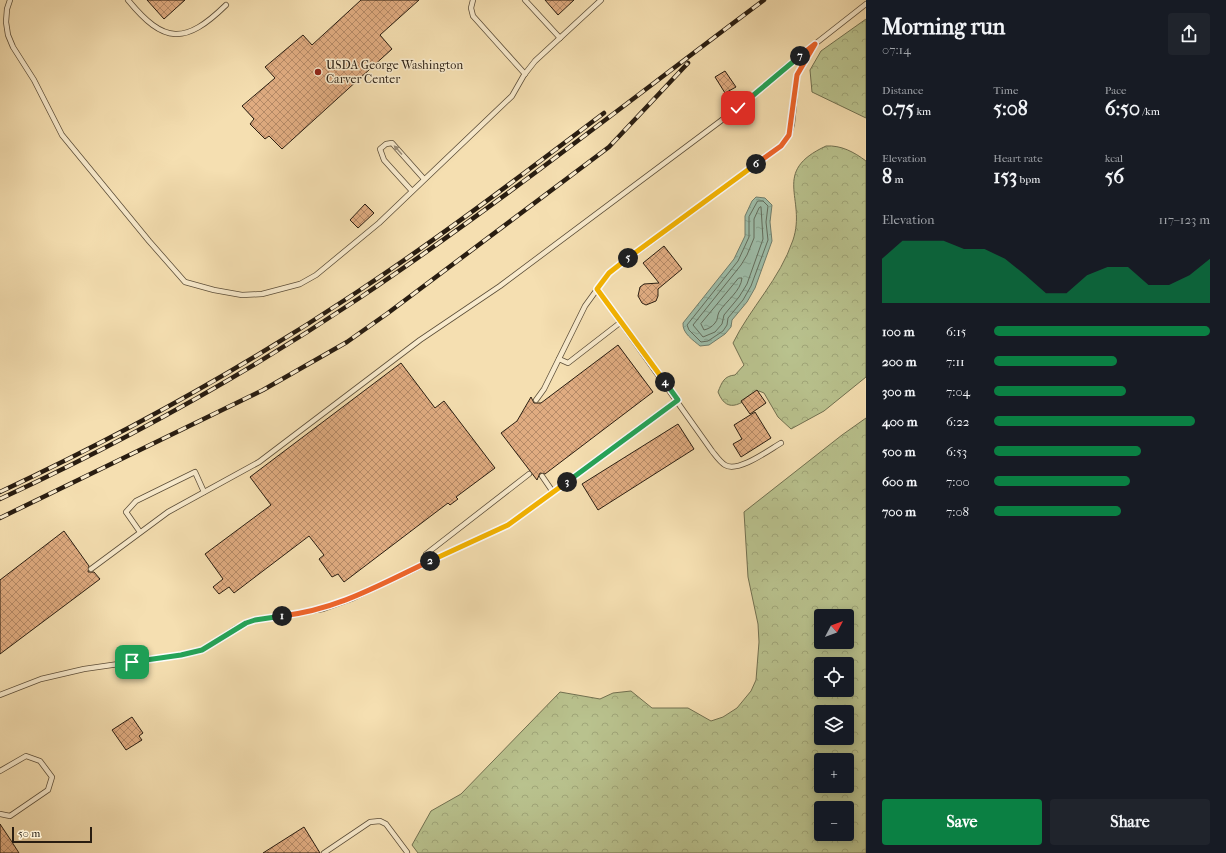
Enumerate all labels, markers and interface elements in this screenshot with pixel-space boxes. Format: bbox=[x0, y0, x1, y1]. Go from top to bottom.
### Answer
button: share bbox=[1168, 13, 1210, 55]
text: Morning run bbox=[882, 14, 1005, 40]
text: 07:14 bbox=[882, 42, 911, 57]
pin: 7 bbox=[790, 46, 810, 66]
text: 7 bbox=[797, 49, 803, 62]
place label: USDA George Washington Carver Center bbox=[326, 58, 463, 86]
marker: USDA George Washington Carver Center bbox=[313, 67, 323, 77]
text: Distance bbox=[882, 84, 923, 97]
text: Time bbox=[993, 84, 1018, 97]
text: Pace bbox=[1105, 84, 1127, 97]
pin bbox=[721, 91, 755, 125]
icon: check bbox=[727, 97, 749, 119]
text: 0.75 bbox=[882, 97, 914, 120]
text: 5:08 bbox=[993, 97, 1028, 120]
text: 6:50 bbox=[1105, 97, 1140, 120]
text: km bbox=[914, 105, 931, 118]
text: /km bbox=[1140, 105, 1160, 118]
one-way arrow bbox=[394, 145, 403, 155]
text: Elevation bbox=[882, 152, 926, 165]
text: Heart rate bbox=[993, 152, 1043, 165]
text: kcal bbox=[1105, 152, 1123, 165]
pin: 6 bbox=[746, 154, 766, 174]
text: 6 bbox=[753, 157, 759, 170]
text: 8 bbox=[882, 165, 892, 188]
text: 153 bbox=[993, 165, 1017, 188]
text: 56 bbox=[1105, 165, 1124, 188]
text: m bbox=[892, 173, 904, 186]
text: bpm bbox=[1017, 173, 1040, 186]
text: Elevation bbox=[882, 212, 935, 227]
text: 117–123 m bbox=[1159, 212, 1210, 227]
pin: 5 bbox=[618, 248, 638, 268]
text: 5 bbox=[626, 251, 630, 264]
text: 100 m bbox=[882, 324, 915, 339]
text: 6:15 bbox=[946, 324, 966, 339]
text: 200 m bbox=[882, 354, 917, 369]
text: 7:11 bbox=[946, 354, 965, 369]
pin: 4 bbox=[655, 372, 675, 392]
text: 4 bbox=[662, 375, 668, 388]
text: 300 m bbox=[882, 384, 915, 399]
text: 7:04 bbox=[946, 384, 970, 399]
text: 400 m bbox=[882, 414, 918, 429]
text: 6:22 bbox=[946, 414, 970, 429]
text: 500 m bbox=[882, 444, 916, 459]
text: 6:53 bbox=[946, 444, 967, 459]
pin: 3 bbox=[557, 472, 577, 492]
text: 600 m bbox=[882, 474, 917, 489]
text: 7:00 bbox=[946, 474, 970, 489]
text: 3 bbox=[565, 475, 569, 488]
text: 700 m bbox=[882, 504, 916, 519]
text: 7:08 bbox=[946, 504, 969, 519]
pin: 2 bbox=[420, 551, 440, 571]
text: 2 bbox=[427, 554, 433, 567]
pin: 1 bbox=[272, 606, 292, 626]
text: 1 bbox=[280, 609, 284, 622]
north arrow bbox=[814, 609, 854, 649]
map controls bbox=[814, 609, 854, 841]
pin bbox=[115, 645, 149, 679]
icon: arrive bbox=[121, 651, 143, 673]
button: locate bbox=[814, 657, 854, 697]
button: layers bbox=[814, 705, 854, 745]
button: + bbox=[814, 753, 854, 793]
button: Save bbox=[882, 799, 1042, 845]
button: Share bbox=[1050, 799, 1210, 845]
button: − bbox=[814, 801, 854, 841]
scale bar bbox=[12, 825, 92, 844]
text: 50 m bbox=[18, 827, 40, 840]

